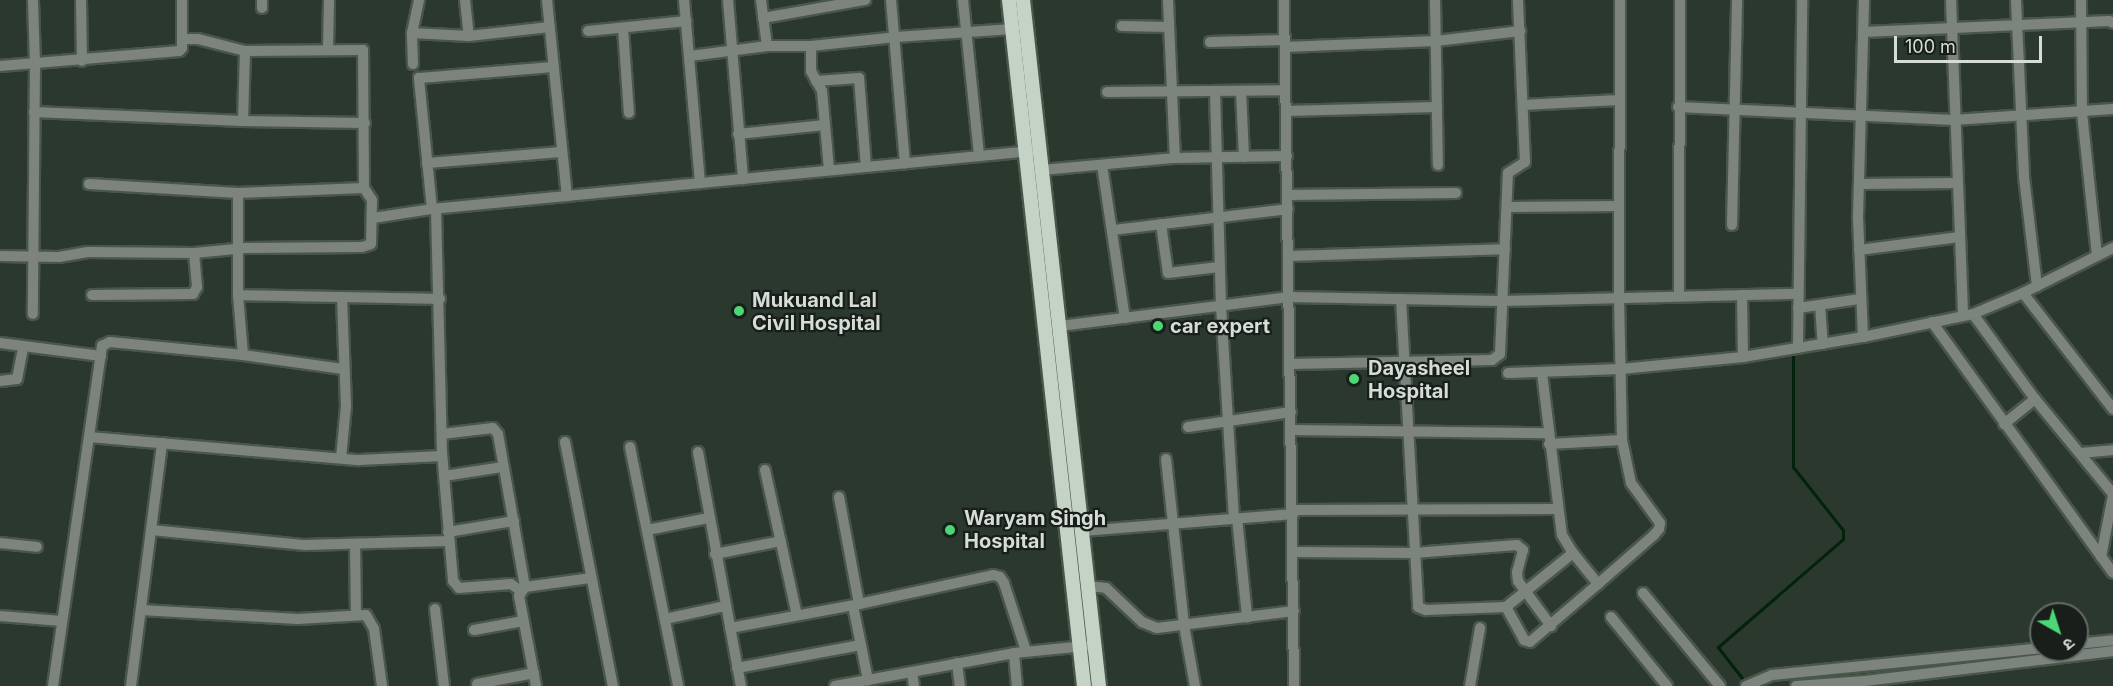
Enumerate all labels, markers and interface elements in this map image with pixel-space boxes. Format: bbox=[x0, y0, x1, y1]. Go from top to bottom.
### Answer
scale bar bbox=[1897, 24, 2046, 62]
text: 100 m bbox=[1905, 36, 1956, 57]
place label: Mukuand Lal Civil Hospital bbox=[752, 288, 881, 335]
marker: Mukuand Lal Civil Hospital bbox=[730, 302, 748, 320]
place label: car expert bbox=[1170, 314, 1270, 338]
marker: car expert bbox=[1151, 319, 1165, 333]
place label: Dayasheel Hospital bbox=[1368, 356, 1470, 403]
marker: Dayasheel Hospital bbox=[1345, 370, 1363, 388]
place label: Waryam Singh Hospital bbox=[964, 506, 1106, 553]
marker: Waryam Singh Hospital bbox=[941, 521, 959, 539]
north arrow bbox=[2029, 602, 2089, 662]
text: उ bbox=[2059, 634, 2079, 655]

